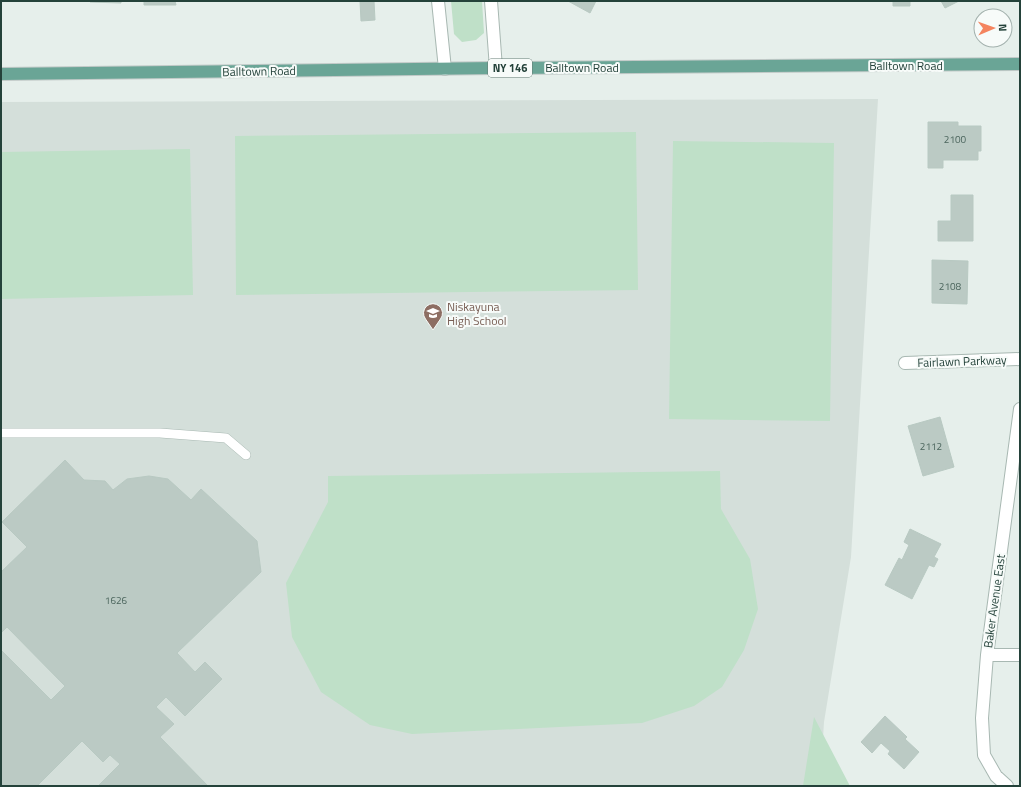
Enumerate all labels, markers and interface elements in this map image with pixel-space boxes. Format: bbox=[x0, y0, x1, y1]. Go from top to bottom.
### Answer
north arrow bbox=[973, 8, 1013, 48]
text: N bbox=[995, 24, 1011, 32]
street label: Balltown Road bbox=[869, 56, 943, 75]
street label: Balltown Road bbox=[545, 58, 619, 77]
road number: NY 146 bbox=[488, 59, 532, 77]
street label: Balltown Road bbox=[222, 61, 296, 81]
house number: 2100 bbox=[944, 132, 967, 147]
house number: 2108 bbox=[939, 279, 962, 294]
place label: Niskayuna High School bbox=[447, 297, 507, 330]
school or university icon: Niskayuna High School bbox=[422, 302, 444, 330]
street label: Fairlawn Parkway bbox=[917, 350, 1007, 372]
house number: 2112 bbox=[920, 439, 942, 454]
street label: Baker Avenue East bbox=[978, 552, 1010, 649]
house number: 1626 bbox=[105, 593, 128, 608]

